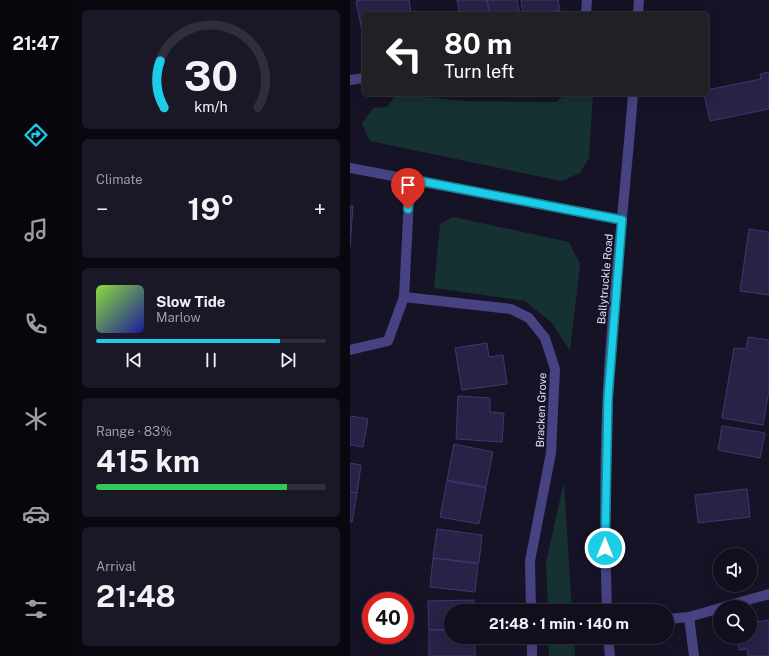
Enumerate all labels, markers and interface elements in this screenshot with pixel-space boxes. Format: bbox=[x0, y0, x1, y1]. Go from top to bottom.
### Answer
text: 80 m bbox=[444, 27, 512, 60]
icon: left bbox=[378, 28, 430, 80]
text: 21:47 bbox=[12, 33, 60, 54]
text: 30 bbox=[184, 50, 238, 99]
text: Turn left bbox=[444, 61, 514, 82]
text: km/h bbox=[194, 97, 228, 114]
icon: directions bbox=[22, 121, 50, 149]
pin bbox=[391, 168, 425, 209]
text: Climate bbox=[96, 172, 143, 187]
icon: arrive bbox=[397, 174, 419, 196]
text: 19° bbox=[188, 191, 234, 227]
text: − bbox=[96, 196, 108, 222]
text: + bbox=[314, 196, 326, 222]
icon: music bbox=[22, 216, 50, 244]
street label: Ballytruckle Road bbox=[595, 233, 615, 325]
text: Slow Tide bbox=[156, 293, 225, 310]
icon: phone bbox=[22, 310, 50, 338]
text: Marlow bbox=[156, 310, 201, 325]
icon: previous bbox=[123, 349, 145, 371]
icon: pause bbox=[200, 349, 222, 371]
icon: next bbox=[277, 349, 299, 371]
street label: Bracken Grove bbox=[534, 372, 548, 448]
icon: climate bbox=[22, 405, 50, 433]
text: Range · 83% bbox=[96, 424, 172, 439]
text: 415 km bbox=[96, 443, 200, 479]
icon: car bbox=[22, 500, 50, 528]
position arrow bbox=[584, 527, 626, 569]
map controls bbox=[713, 548, 757, 644]
button: sound bbox=[713, 548, 757, 592]
text: Arrival bbox=[96, 559, 136, 574]
text: 21:48 bbox=[96, 578, 176, 614]
speed limit sign: 40 bbox=[362, 592, 414, 644]
icon: filters bbox=[22, 595, 50, 623]
button: search bbox=[713, 600, 757, 644]
text: 21:48 · 1 min · 140 m bbox=[489, 615, 629, 632]

